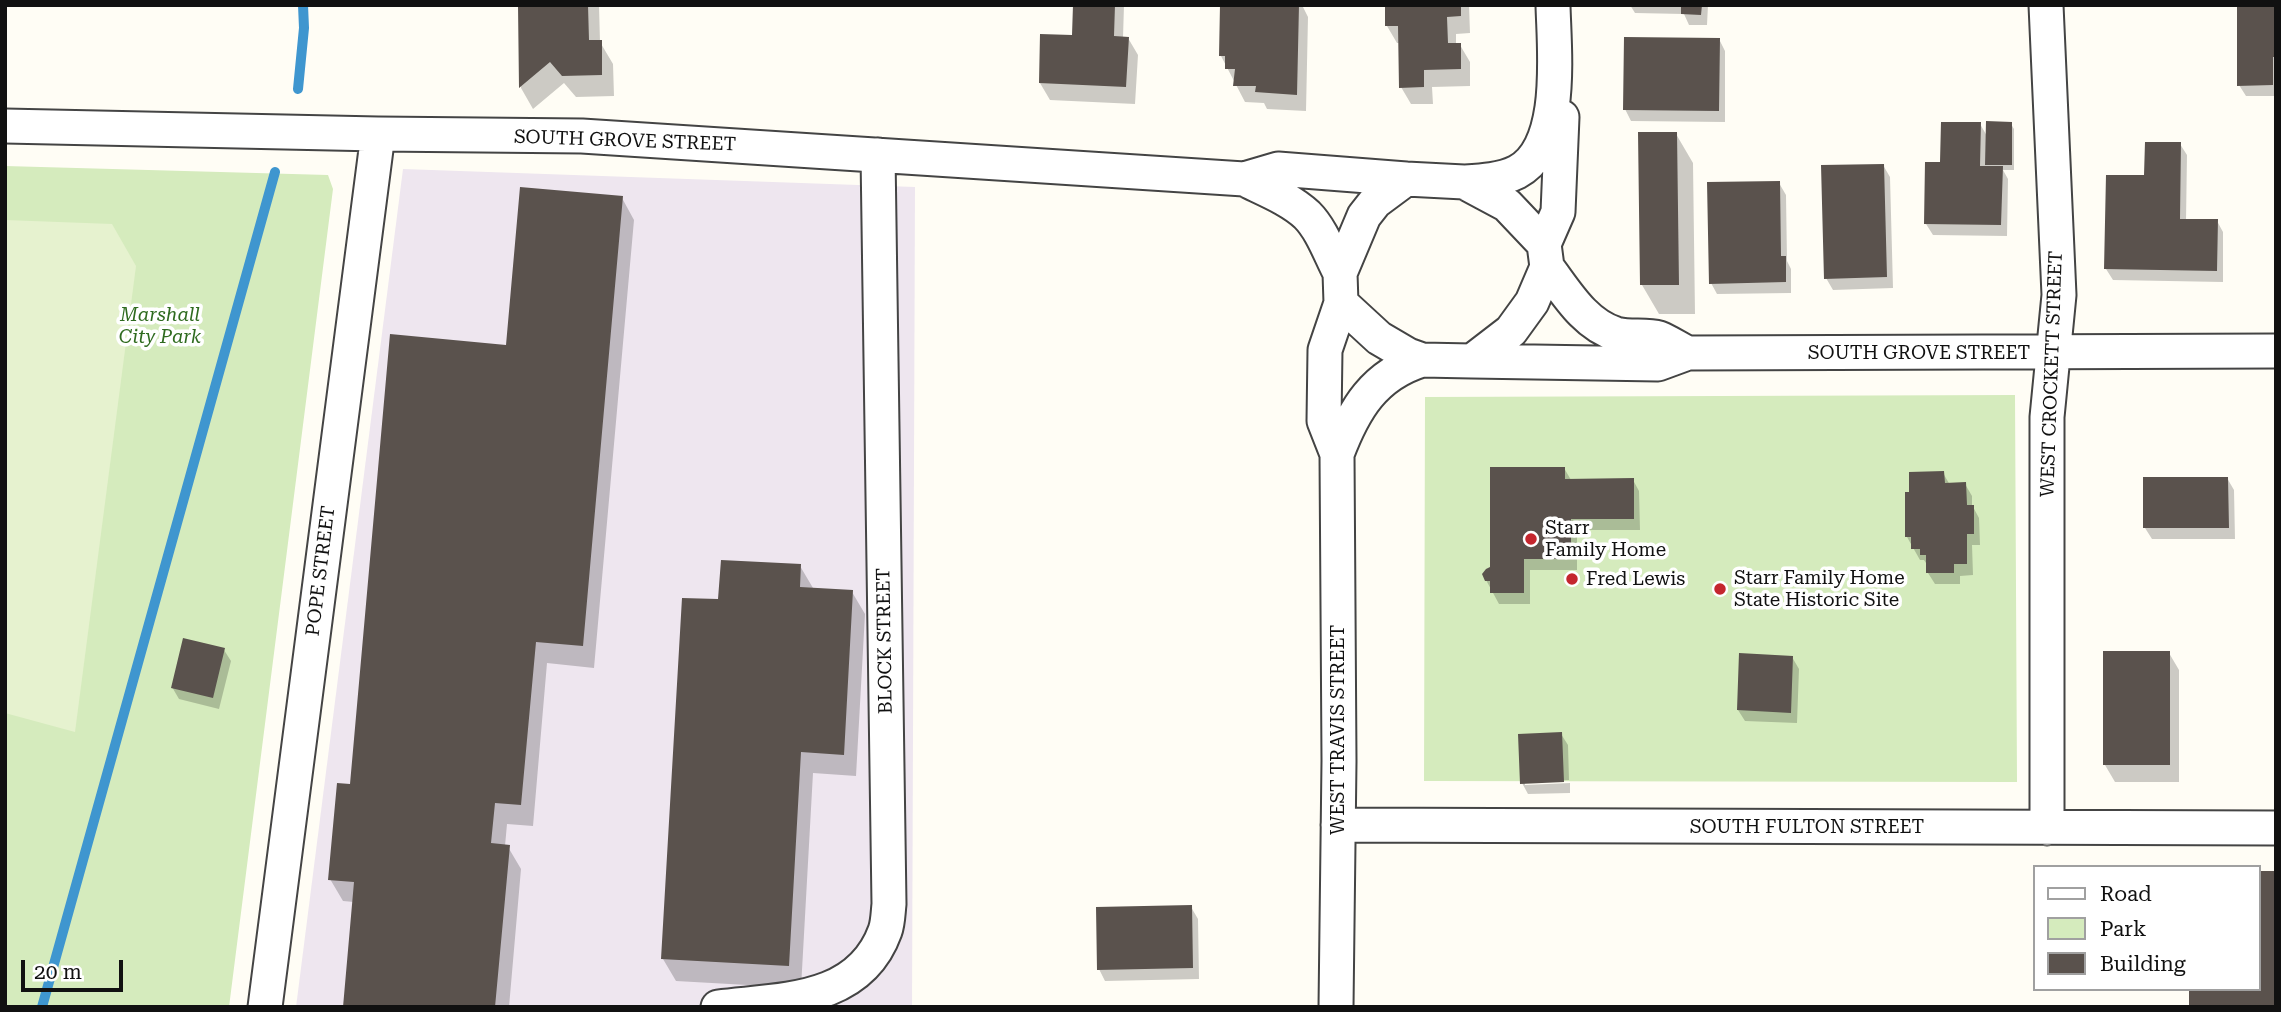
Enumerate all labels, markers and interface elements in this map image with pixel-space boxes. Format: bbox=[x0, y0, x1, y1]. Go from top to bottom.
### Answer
street label: SOUTH GROVE STREET bbox=[513, 126, 737, 156]
street label: WEST CROCKETT STREET bbox=[2036, 250, 2068, 498]
park label: Marshall City Park bbox=[119, 304, 201, 348]
street label: SOUTH GROVE STREET bbox=[1808, 342, 2030, 364]
street label: POPE STREET bbox=[302, 505, 340, 637]
place label: Starr Family Home bbox=[1545, 517, 1666, 561]
marker: Starr Family Home bbox=[1523, 531, 1539, 547]
place label: Starr Family Home State Historic Site bbox=[1734, 567, 1905, 611]
street label: BLOCK STREET bbox=[872, 568, 898, 714]
place label: Fred Lewis bbox=[1586, 568, 1685, 590]
marker: Fred Lewis bbox=[1564, 571, 1580, 587]
marker: Starr Family Home State Historic Site bbox=[1712, 581, 1728, 597]
street label: WEST TRAVIS STREET bbox=[1327, 625, 1349, 835]
street label: SOUTH FULTON STREET bbox=[1690, 816, 1924, 838]
legend bbox=[2032, 865, 2260, 991]
text: Road bbox=[2100, 882, 2152, 906]
text: Park bbox=[2100, 917, 2146, 941]
scale bar bbox=[24, 946, 126, 990]
text: Building bbox=[2100, 952, 2186, 976]
text: 20 m bbox=[34, 960, 82, 984]

